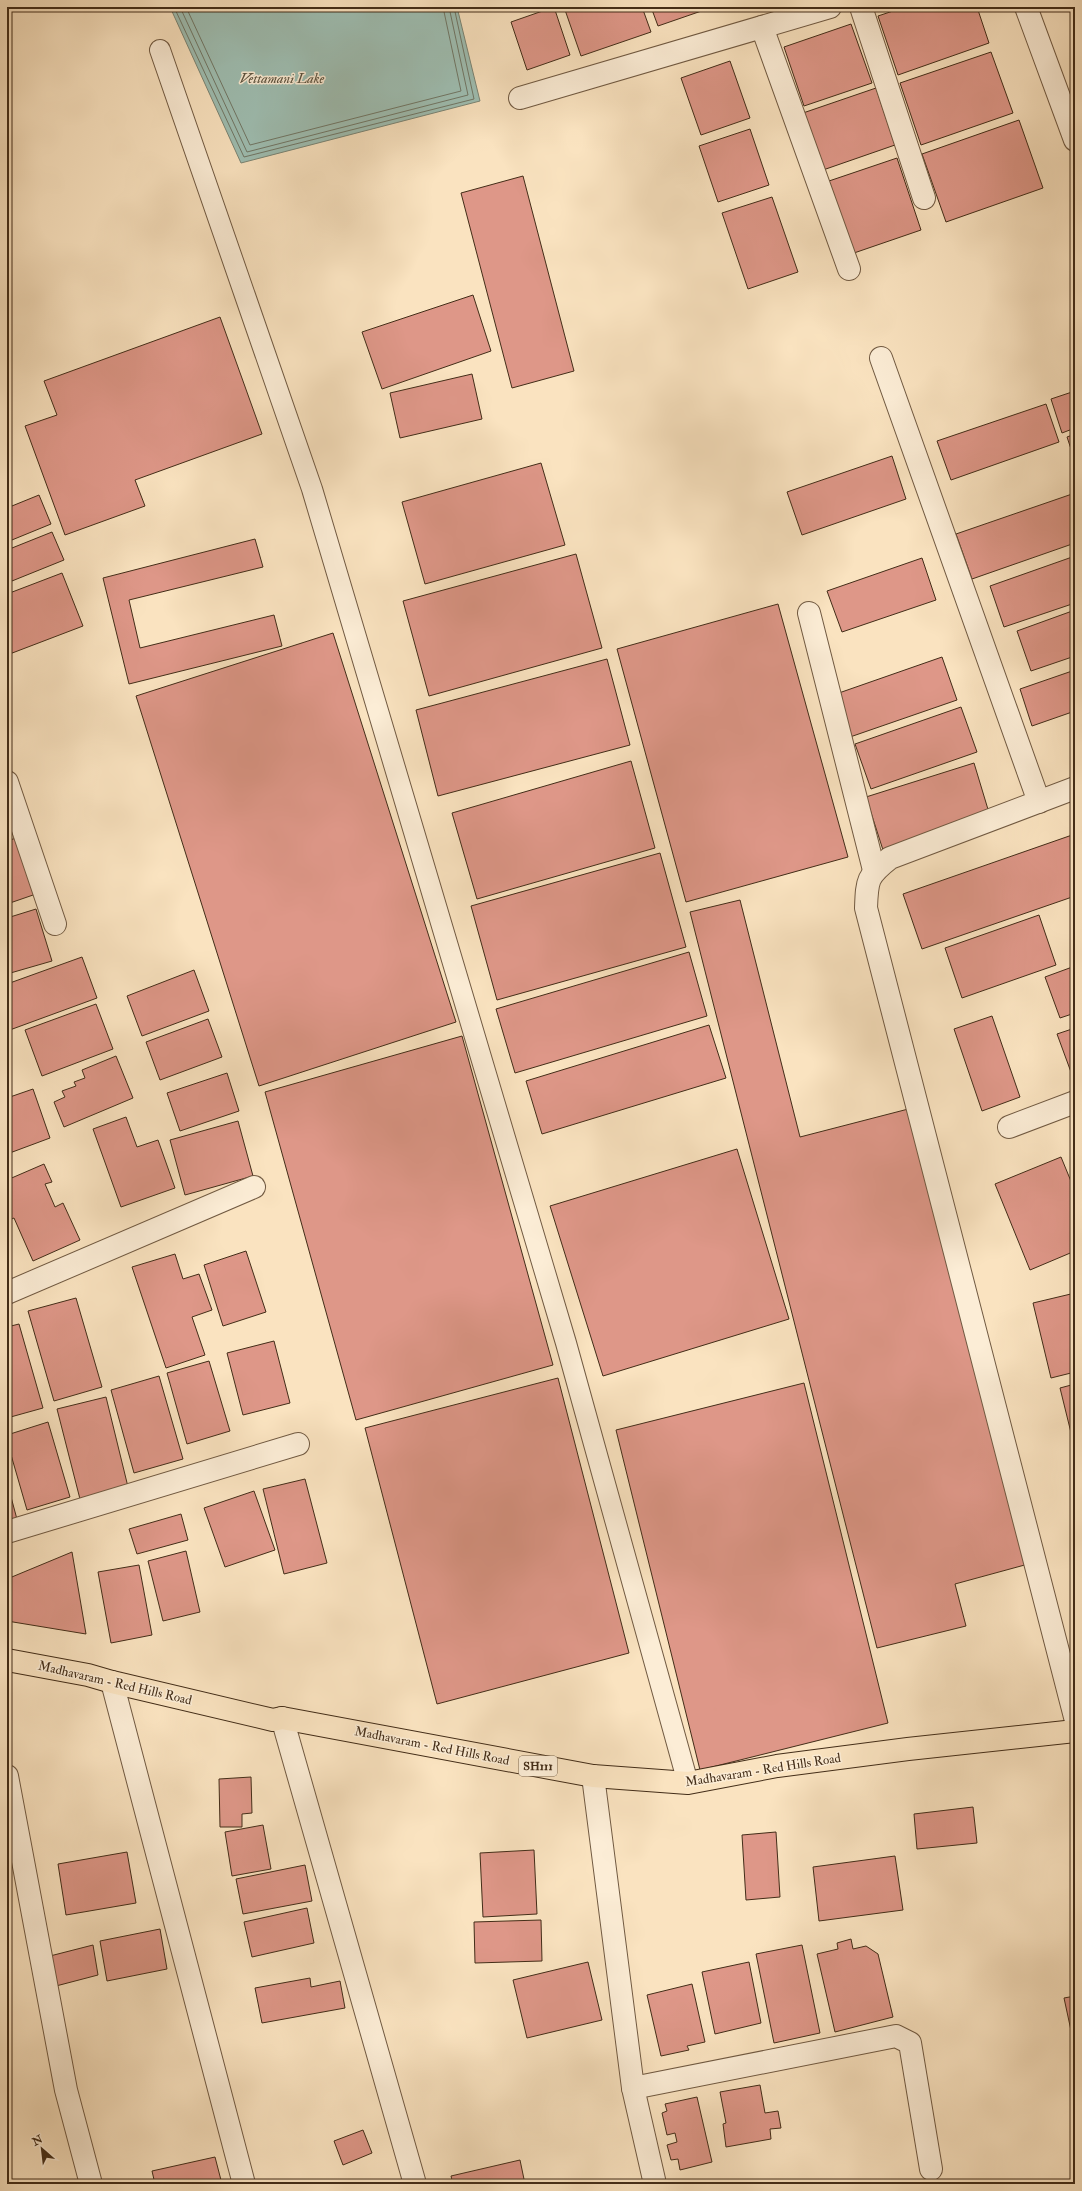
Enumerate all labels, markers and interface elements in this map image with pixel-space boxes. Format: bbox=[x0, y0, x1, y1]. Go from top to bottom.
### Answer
water label: Vettamani Lake bbox=[240, 70, 325, 87]
street label: Madhavaram - Red Hills Road bbox=[37, 1658, 194, 1709]
street label: Madhavaram - Red Hills Road bbox=[353, 1723, 511, 1769]
street label: Madhavaram - Red Hills Road bbox=[684, 1750, 843, 1790]
road number: SH111 bbox=[519, 1756, 557, 1776]
north arrow bbox=[22, 2129, 62, 2169]
text: N bbox=[29, 2132, 46, 2149]

